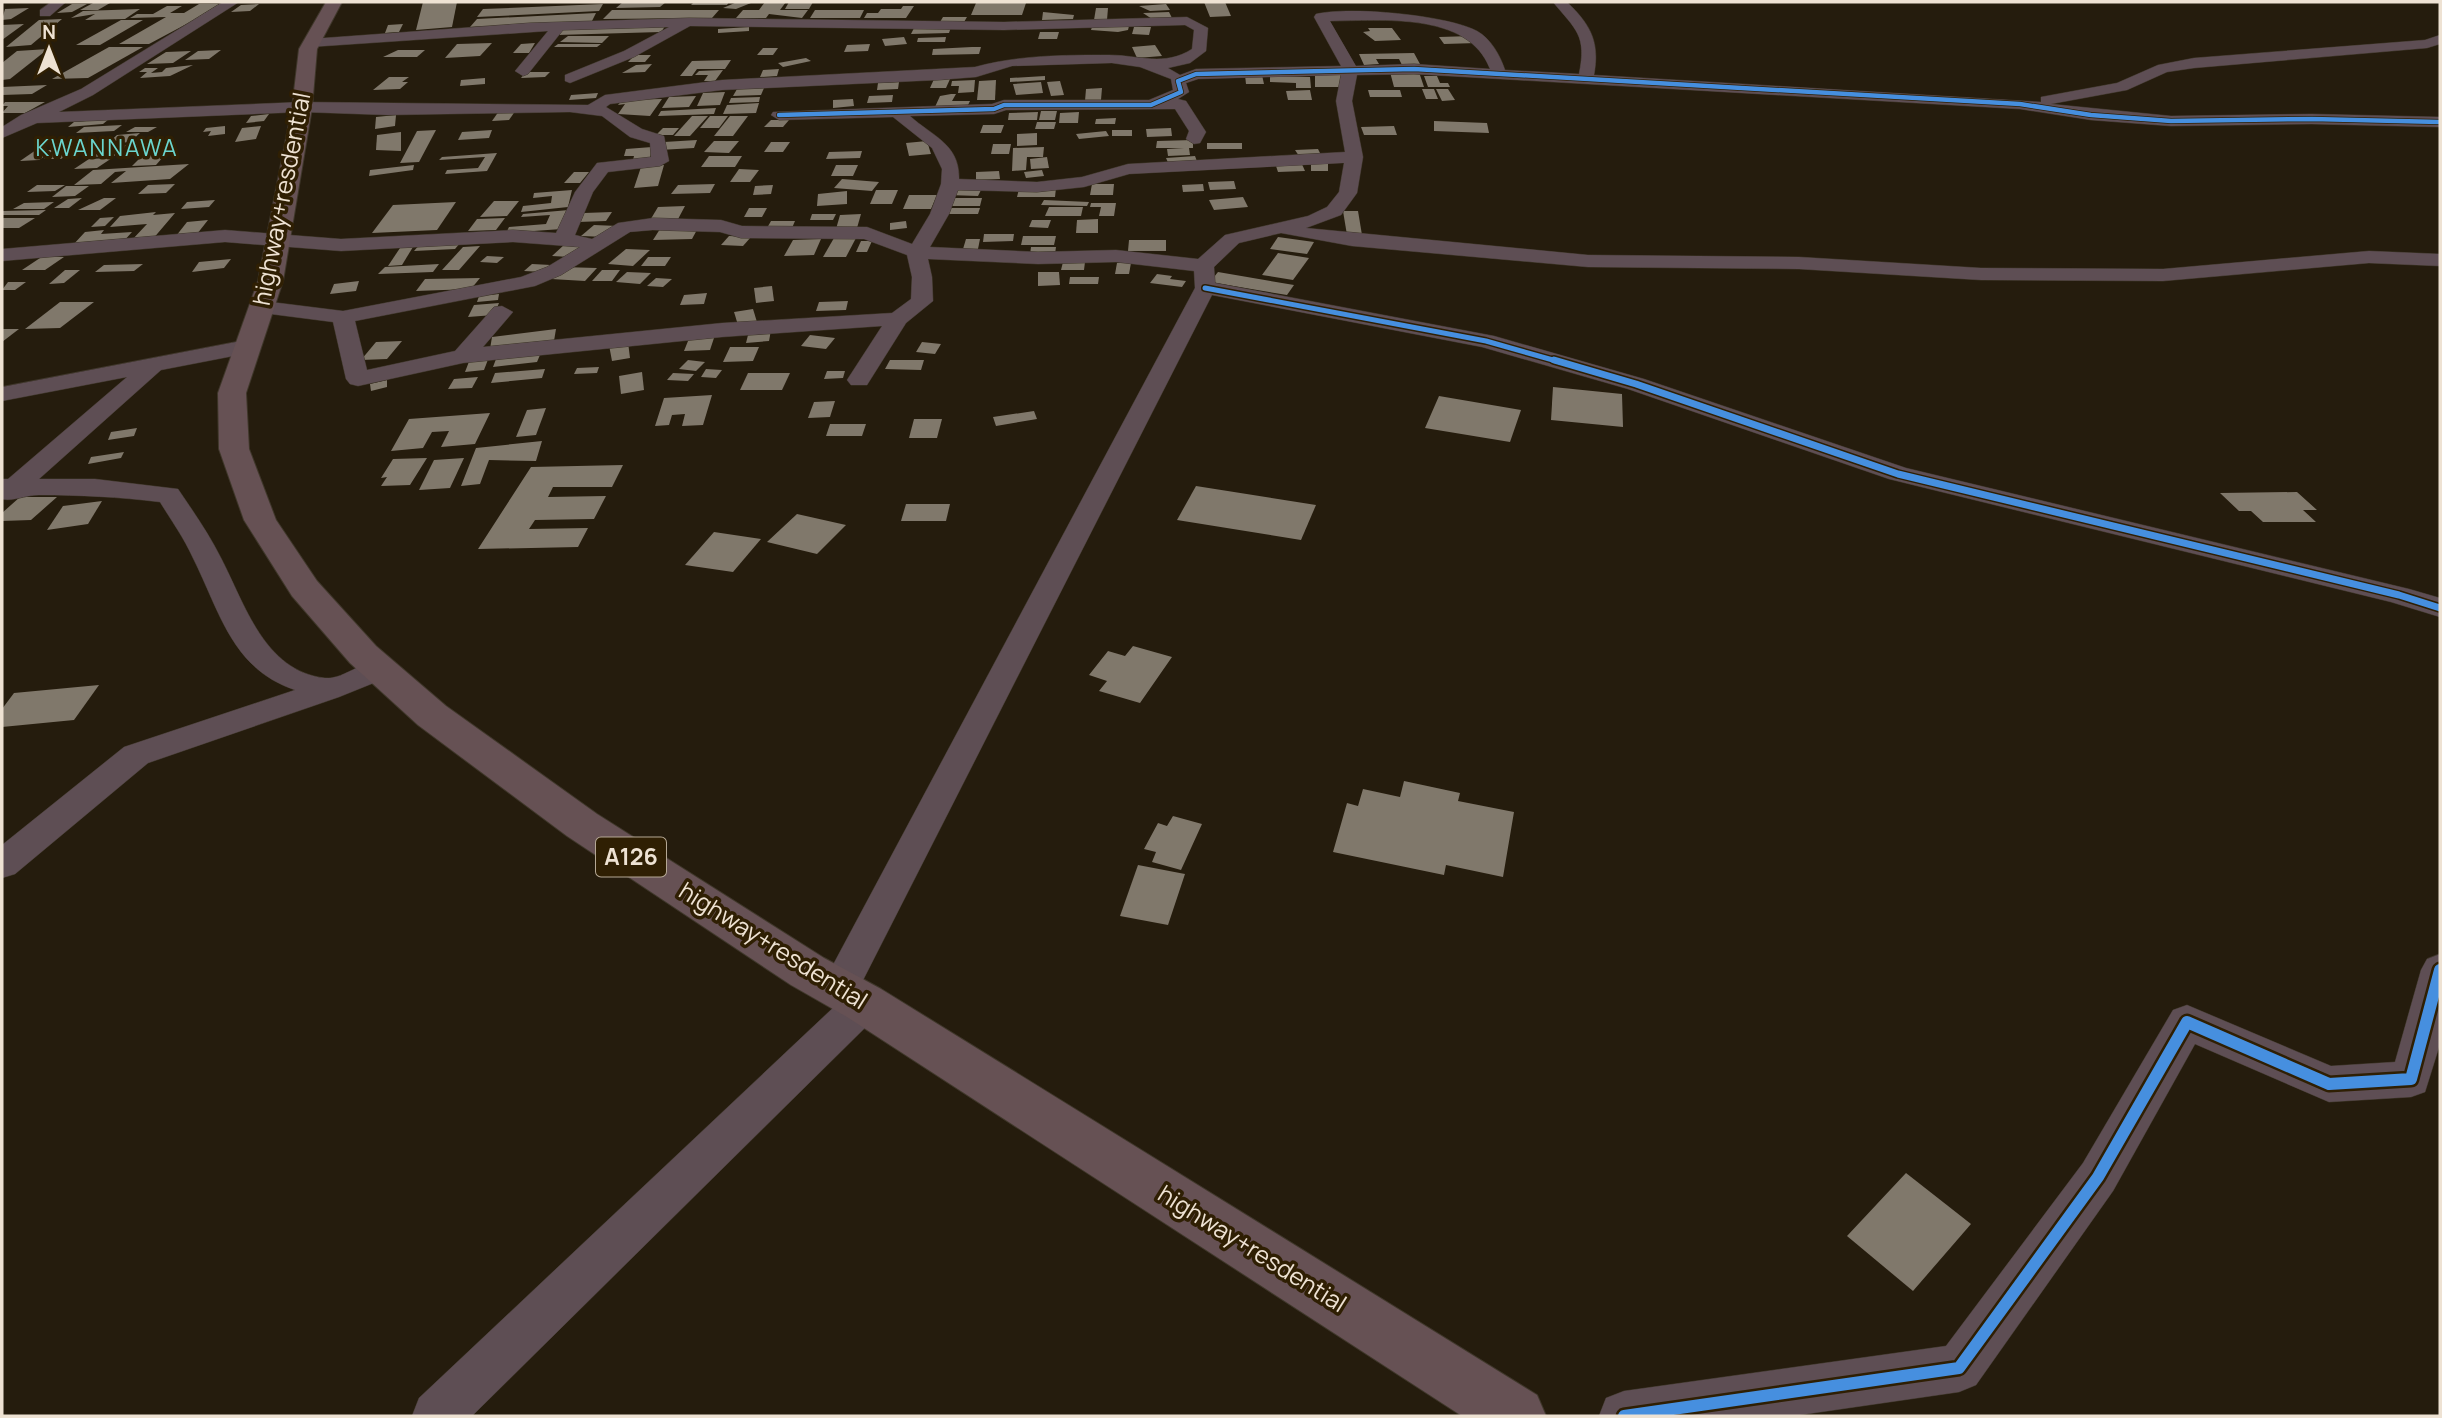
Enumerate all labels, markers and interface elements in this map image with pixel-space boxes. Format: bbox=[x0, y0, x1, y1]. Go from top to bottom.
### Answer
north arrow bbox=[14, 14, 84, 84]
text: N bbox=[42, 19, 56, 45]
street label: highway+resdential bbox=[244, 89, 317, 308]
district label: KWANNAWA bbox=[35, 131, 179, 163]
road number: A126 bbox=[596, 838, 666, 876]
street label: highway+resdential bbox=[673, 873, 874, 1016]
street label: highway+resdential bbox=[1152, 1176, 1353, 1319]

